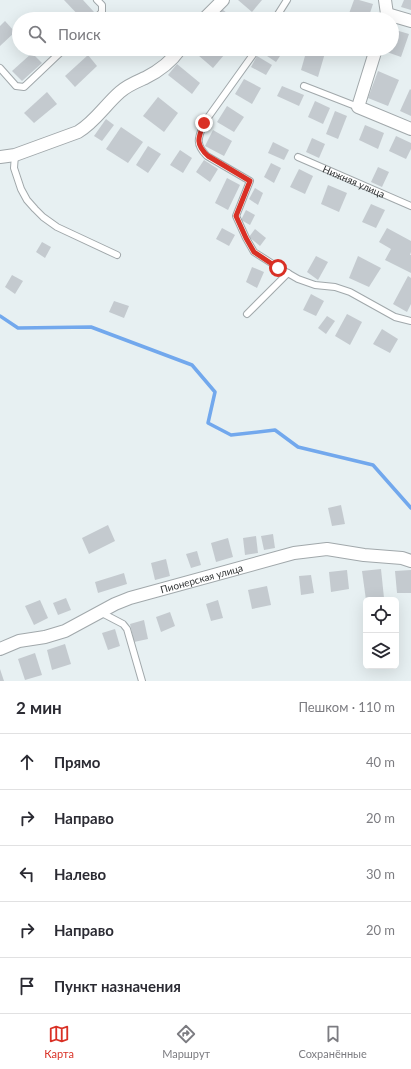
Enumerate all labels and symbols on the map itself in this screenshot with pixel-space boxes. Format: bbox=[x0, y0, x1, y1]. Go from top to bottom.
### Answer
route end bbox=[195, 114, 213, 132]
street label: Нижняя улица bbox=[321, 163, 387, 200]
route start bbox=[269, 259, 287, 277]
street label: Пионерская улица bbox=[159, 561, 244, 595]

